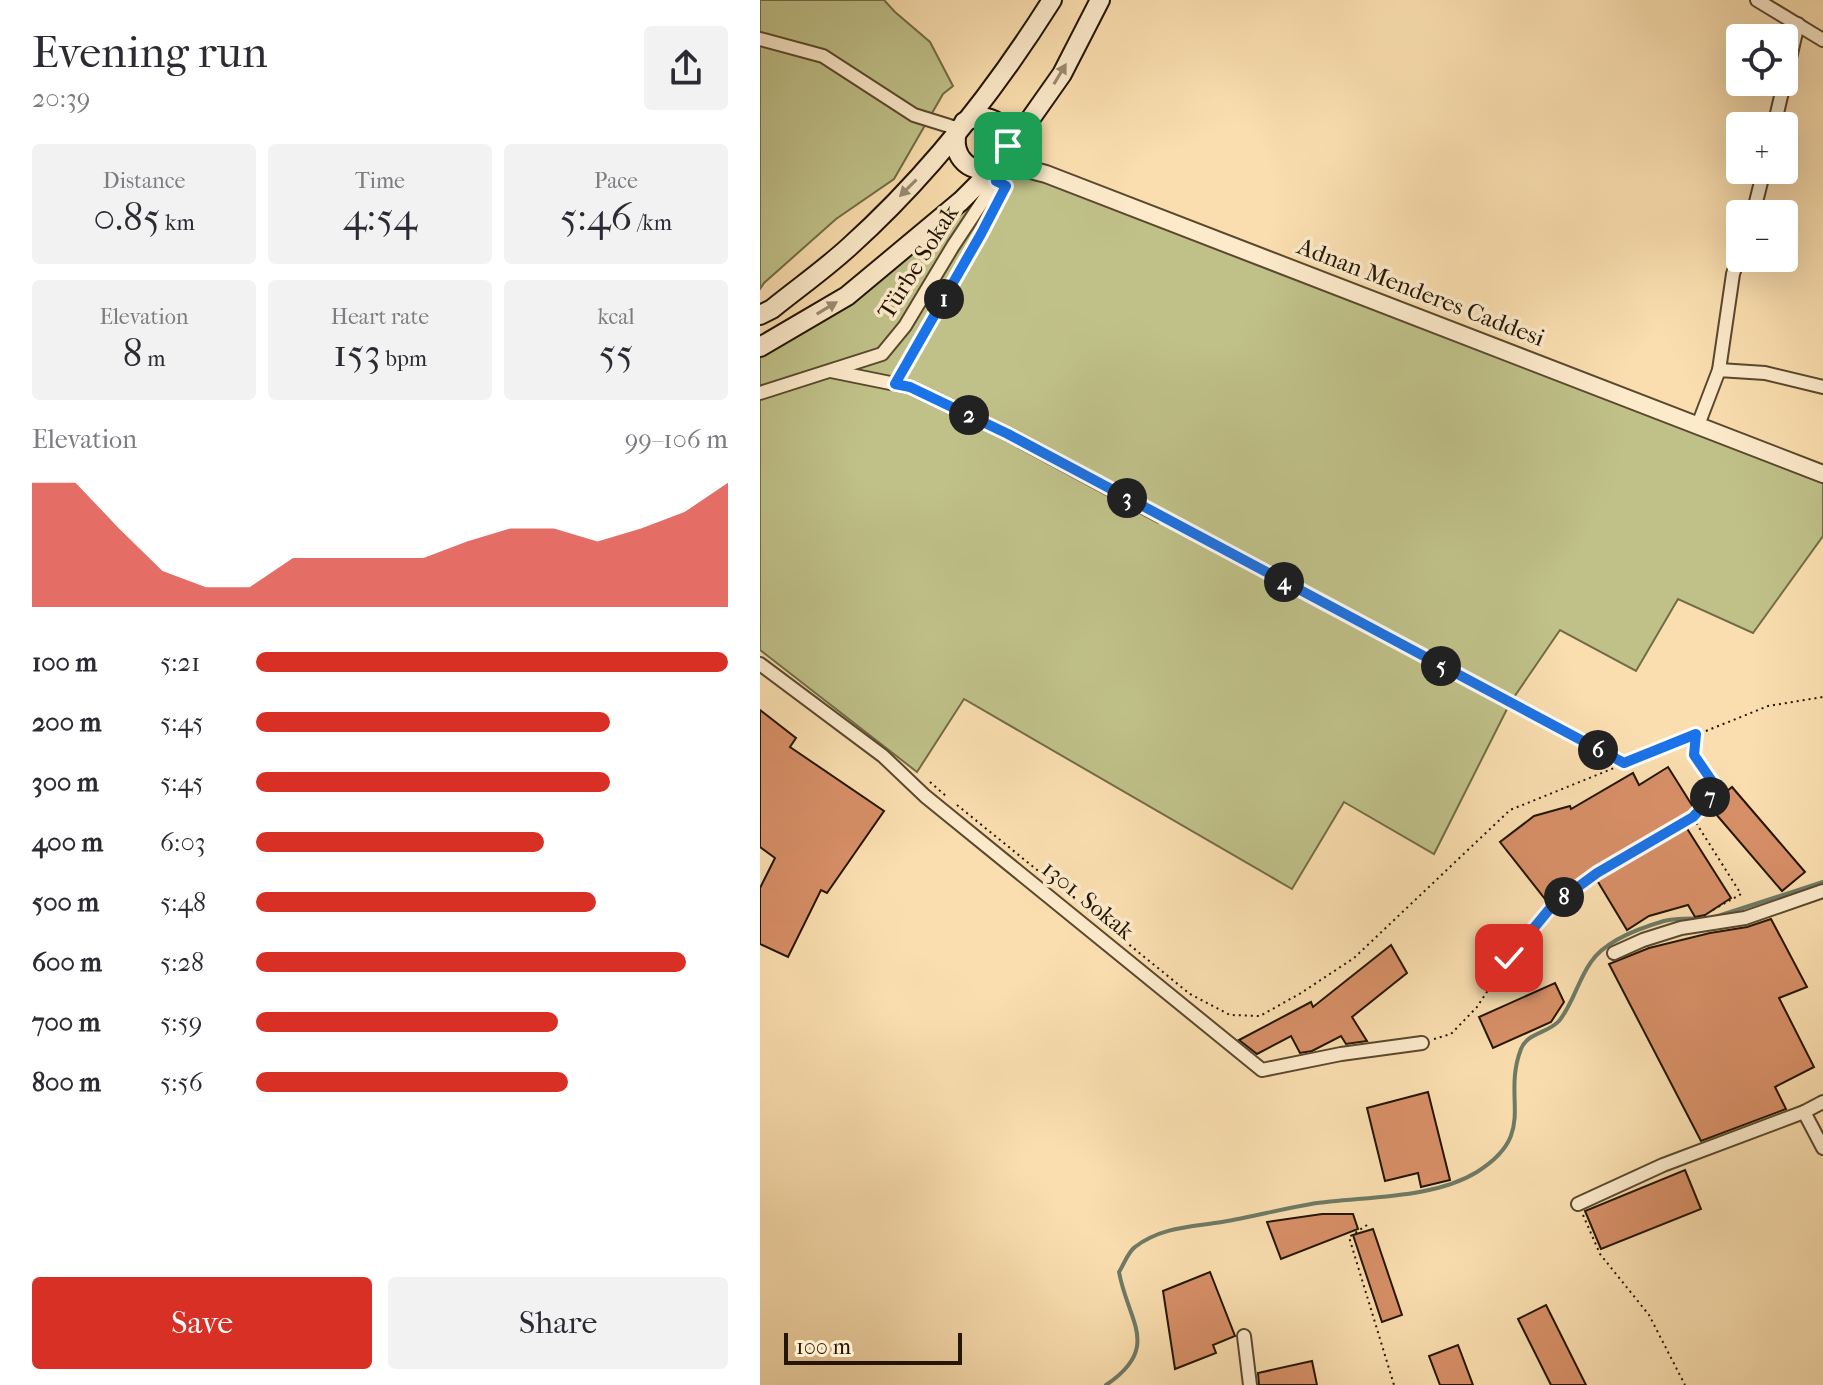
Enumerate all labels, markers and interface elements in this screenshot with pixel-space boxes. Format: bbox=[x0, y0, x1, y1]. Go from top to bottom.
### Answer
map controls bbox=[1726, 24, 1798, 272]
button: locate bbox=[1726, 24, 1798, 96]
button: share bbox=[644, 26, 728, 110]
text: Evening run bbox=[32, 27, 267, 78]
one-way arrow bbox=[1053, 64, 1068, 85]
text: 20:39 bbox=[32, 83, 90, 114]
pin bbox=[974, 112, 1042, 180]
button: + bbox=[1726, 112, 1798, 184]
icon: arrive bbox=[986, 124, 1030, 168]
text: Distance bbox=[103, 168, 185, 194]
text: Time bbox=[355, 168, 405, 194]
text: Pace bbox=[594, 168, 638, 194]
one-way arrow bbox=[899, 178, 918, 197]
text: 0.85 bbox=[93, 194, 160, 240]
text: 4:54 bbox=[343, 194, 417, 240]
text: 5:46 bbox=[560, 194, 632, 240]
street label: Türbe Sokak bbox=[872, 199, 964, 324]
button: − bbox=[1726, 200, 1798, 272]
text: km bbox=[160, 210, 195, 236]
text: /km bbox=[632, 210, 672, 236]
street label: Adnan Menderes Caddesi bbox=[1293, 232, 1548, 352]
pin: 1 bbox=[924, 279, 964, 319]
text: 1 bbox=[940, 286, 948, 312]
one-way arrow bbox=[816, 301, 838, 315]
text: Elevation bbox=[100, 304, 188, 330]
text: Heart rate bbox=[331, 304, 429, 330]
text: kcal bbox=[597, 304, 635, 330]
text: 8 bbox=[122, 330, 143, 376]
text: 153 bbox=[333, 330, 381, 376]
text: 55 bbox=[599, 330, 633, 376]
text: m bbox=[143, 346, 166, 372]
text: bpm bbox=[381, 346, 427, 372]
pin: 2 bbox=[949, 395, 989, 435]
text: 2 bbox=[963, 402, 975, 428]
text: Elevation bbox=[32, 424, 137, 455]
text: 99–106 m bbox=[625, 424, 728, 455]
pin: 3 bbox=[1107, 478, 1147, 518]
text: 3 bbox=[1122, 485, 1132, 511]
pin: 4 bbox=[1264, 562, 1304, 602]
text: 4 bbox=[1278, 569, 1291, 595]
pin: 5 bbox=[1421, 646, 1461, 686]
text: 100 m bbox=[32, 647, 97, 678]
text: 5:21 bbox=[160, 647, 200, 678]
text: 5 bbox=[1436, 653, 1446, 679]
text: 200 m bbox=[32, 707, 101, 738]
text: 5:45 bbox=[160, 707, 203, 738]
pin: 6 bbox=[1578, 730, 1618, 770]
text: 6 bbox=[1592, 737, 1604, 763]
text: 300 m bbox=[32, 767, 99, 798]
text: 5:45 bbox=[160, 767, 203, 798]
pin: 7 bbox=[1690, 777, 1730, 817]
text: 7 bbox=[1705, 784, 1715, 810]
text: 400 m bbox=[32, 827, 103, 858]
text: 6:03 bbox=[160, 827, 205, 858]
street label: 1301. Sokak bbox=[1036, 855, 1140, 946]
pin: 8 bbox=[1544, 877, 1584, 917]
text: 8 bbox=[1558, 884, 1570, 910]
text: 500 m bbox=[32, 887, 99, 918]
text: 5:48 bbox=[160, 887, 206, 918]
pin bbox=[1475, 924, 1543, 992]
icon: check bbox=[1487, 936, 1531, 980]
text: 600 m bbox=[32, 947, 102, 978]
text: 5:28 bbox=[160, 947, 204, 978]
text: 700 m bbox=[32, 1007, 100, 1038]
text: 5:59 bbox=[160, 1007, 202, 1038]
text: 800 m bbox=[32, 1067, 101, 1098]
text: 5:56 bbox=[160, 1067, 203, 1098]
button: Save bbox=[32, 1277, 372, 1369]
button: Share bbox=[388, 1277, 728, 1369]
scale bar bbox=[784, 1329, 962, 1365]
text: 100 m bbox=[796, 1334, 851, 1360]

